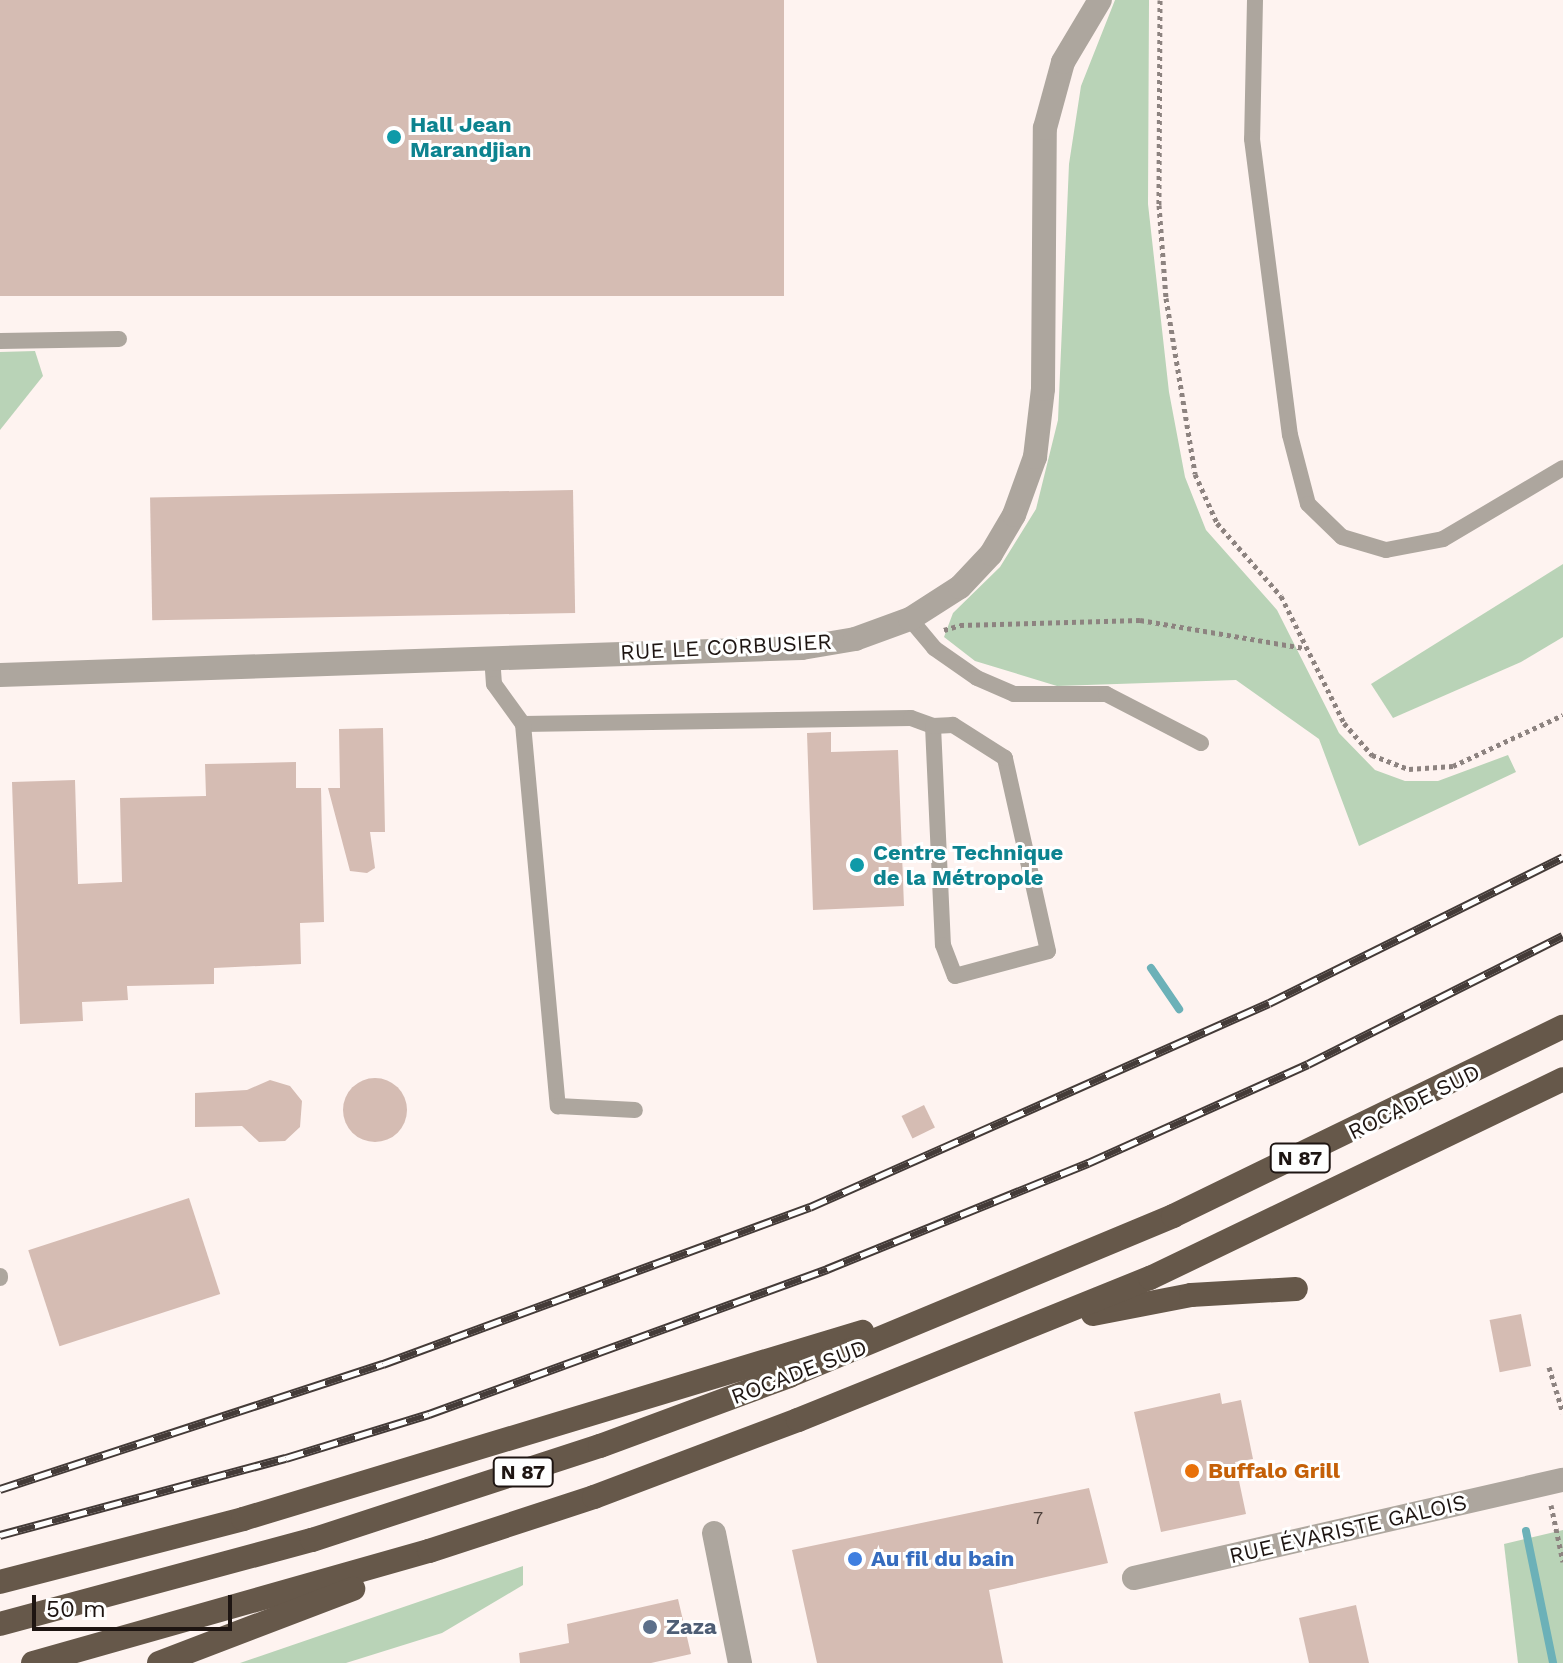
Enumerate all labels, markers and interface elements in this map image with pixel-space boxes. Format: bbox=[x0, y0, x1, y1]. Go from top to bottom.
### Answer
place label: Hall Jean Marandjian bbox=[410, 111, 531, 162]
marker: Hall Jean Marandjian bbox=[385, 128, 403, 146]
street label: RUE LE CORBUSIER bbox=[620, 628, 832, 666]
place label: Centre Technique de la Métropole bbox=[873, 839, 1064, 890]
marker: Centre Technique de la Métropole bbox=[848, 856, 866, 874]
street label: ROCADE SUD bbox=[1344, 1059, 1484, 1145]
road number: N 87 bbox=[1268, 1142, 1332, 1174]
street label: ROCADE SUD bbox=[727, 1334, 871, 1410]
road number: N 87 bbox=[491, 1456, 555, 1488]
place label: Buffalo Grill bbox=[1208, 1458, 1340, 1484]
marker: Buffalo Grill bbox=[1183, 1462, 1201, 1480]
street label: RUE ÉVARISTE GALOIS bbox=[1227, 1489, 1469, 1569]
house number: 7 bbox=[1033, 1507, 1043, 1529]
place label: Au fil du bain bbox=[871, 1546, 1015, 1572]
marker: Au fil du bain bbox=[846, 1550, 864, 1568]
scale bar bbox=[36, 1579, 236, 1629]
text: 50 m bbox=[46, 1595, 106, 1623]
place label: Zaza bbox=[666, 1614, 717, 1640]
marker: Zaza bbox=[641, 1618, 659, 1636]

